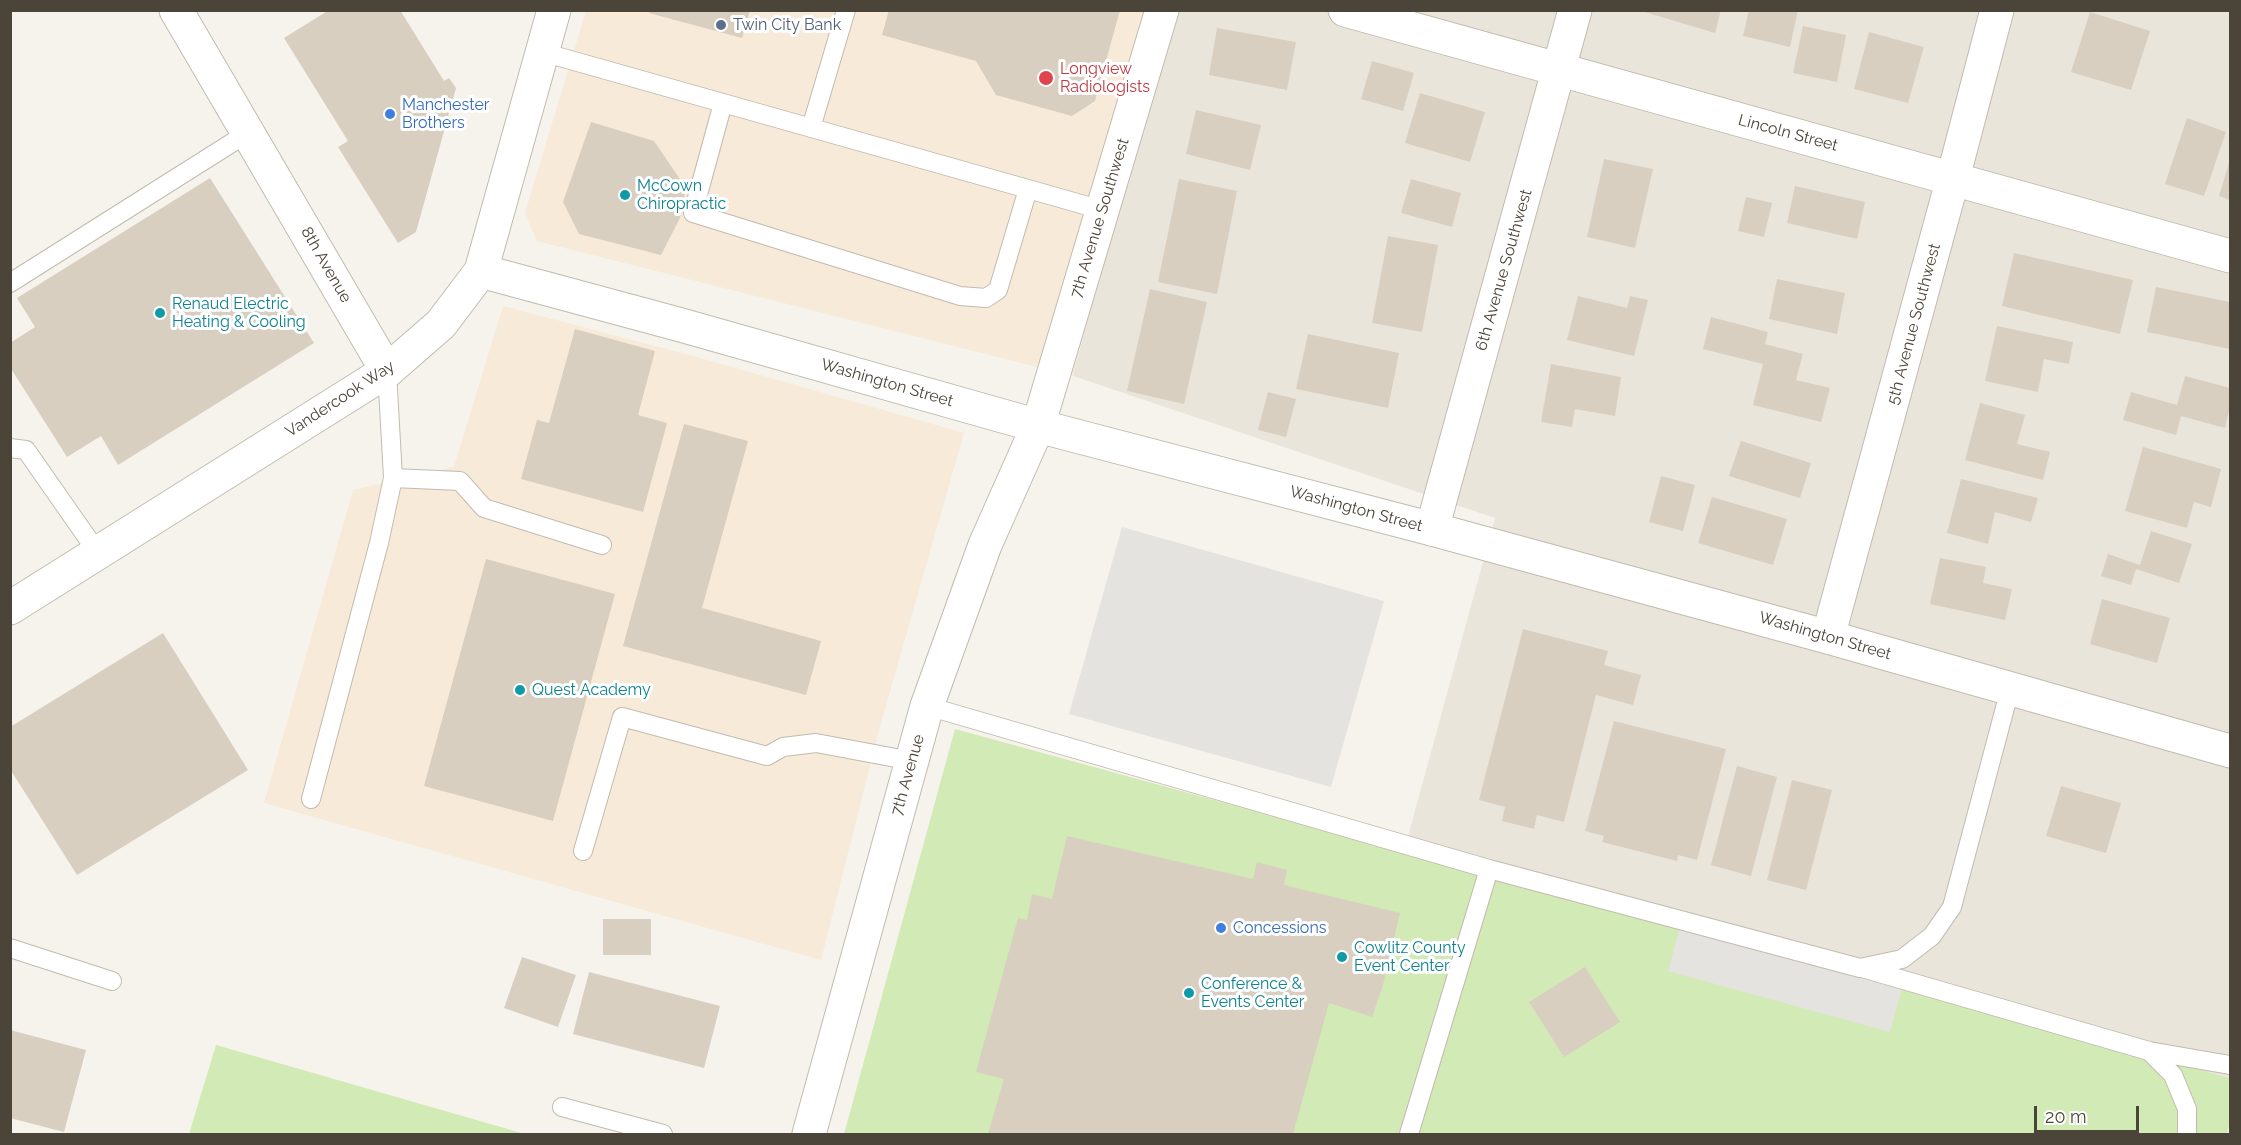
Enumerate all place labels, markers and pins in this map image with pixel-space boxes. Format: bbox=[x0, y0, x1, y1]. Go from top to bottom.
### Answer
place label: Twin City Bank bbox=[733, 15, 841, 35]
marker: Twin City Bank bbox=[714, 18, 728, 32]
place label: Longview Radiologists bbox=[1060, 59, 1150, 97]
marker: Longview Radiologists bbox=[1037, 69, 1055, 87]
place label: Manchester Brothers bbox=[402, 95, 489, 133]
marker: Manchester Brothers bbox=[383, 107, 397, 121]
place label: McCown Chiropractic bbox=[637, 176, 726, 214]
marker: McCown Chiropractic bbox=[618, 188, 632, 202]
place label: Renaud Electric Heating & Cooling bbox=[172, 294, 306, 332]
marker: Renaud Electric Heating & Cooling bbox=[153, 306, 167, 320]
place label: Quest Academy bbox=[532, 680, 651, 700]
marker: Quest Academy bbox=[513, 683, 527, 697]
place label: Concessions bbox=[1233, 918, 1326, 938]
marker: Concessions bbox=[1214, 921, 1228, 935]
place label: Cowlitz County Event Center bbox=[1354, 938, 1466, 976]
marker: Cowlitz County Event Center bbox=[1335, 950, 1349, 964]
place label: Conference & Events Center bbox=[1201, 974, 1304, 1012]
marker: Conference & Events Center bbox=[1182, 986, 1196, 1000]

